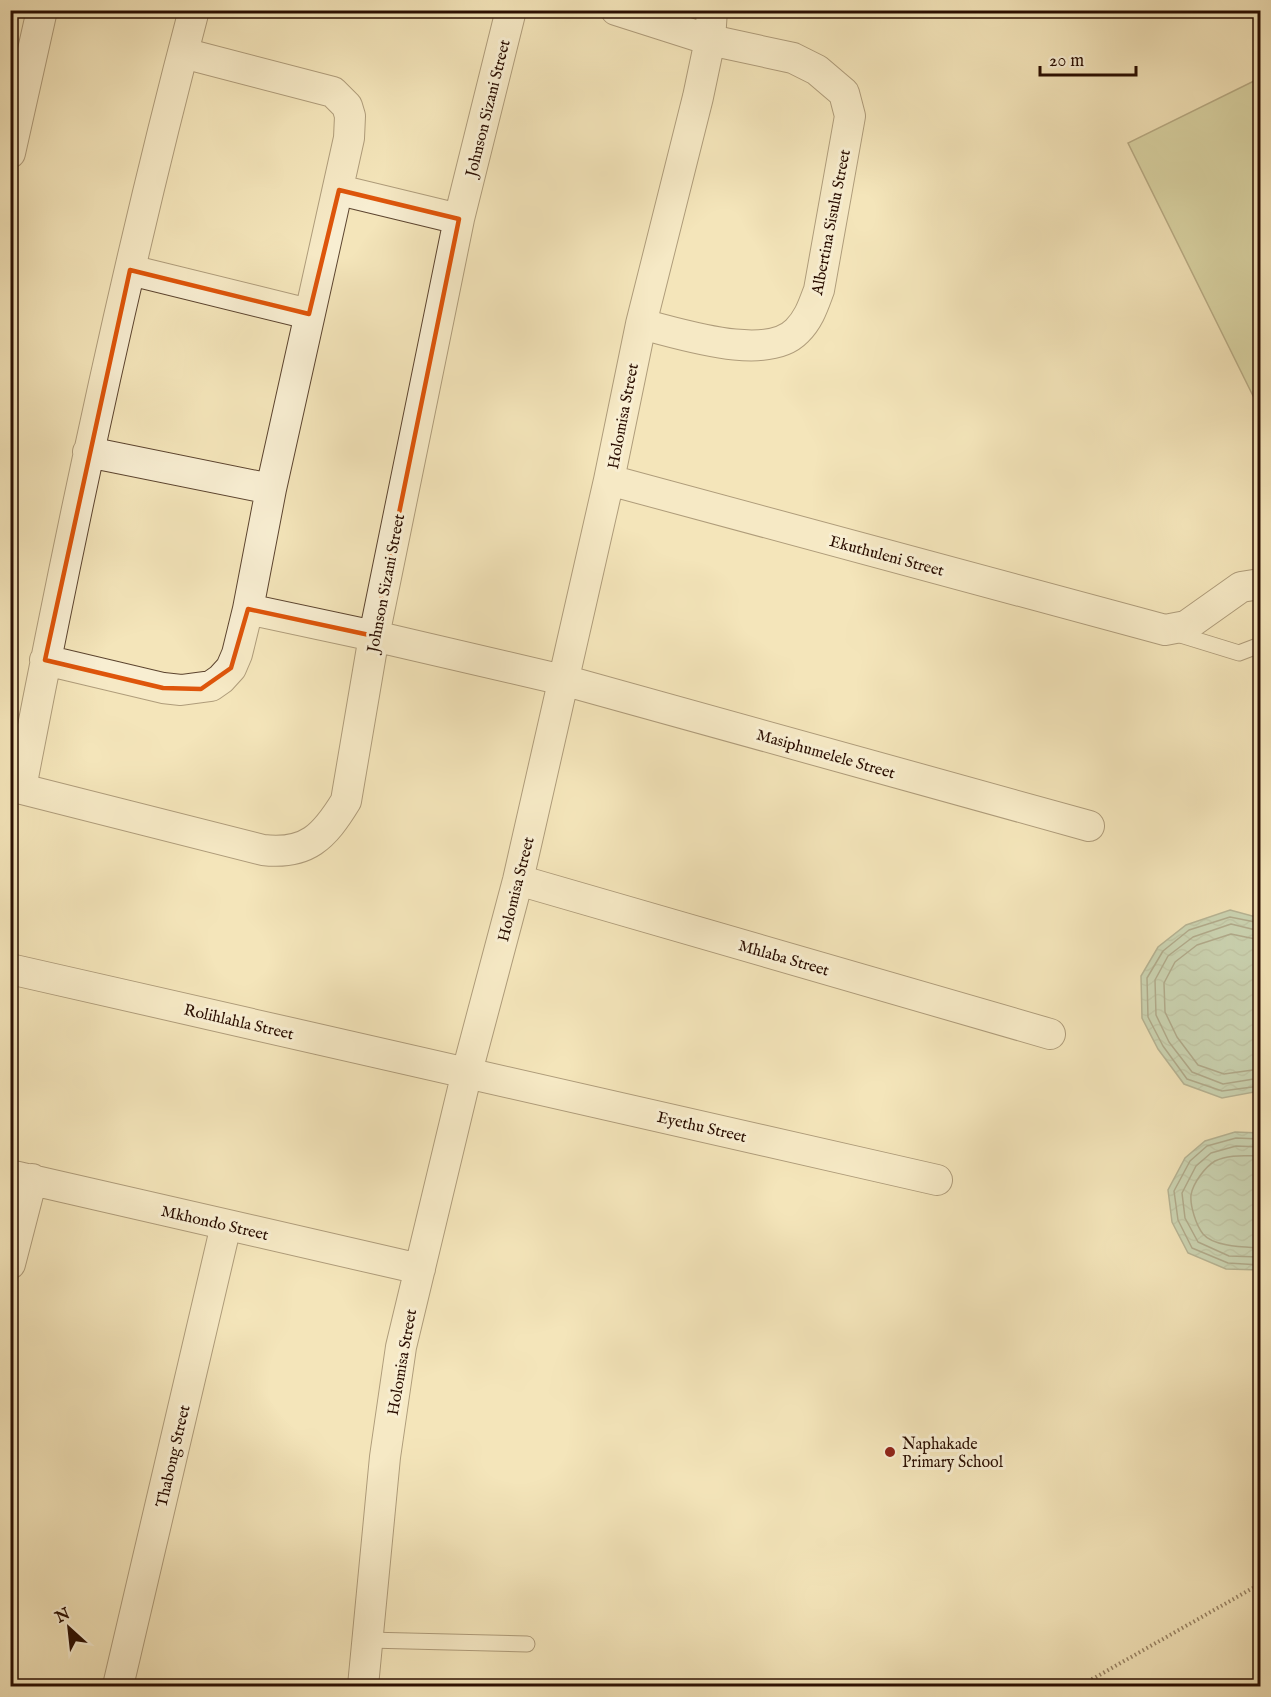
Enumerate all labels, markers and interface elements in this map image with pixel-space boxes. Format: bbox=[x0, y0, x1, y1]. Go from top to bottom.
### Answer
street label: Johnson Sizani Street bbox=[462, 37, 516, 181]
scale bar bbox=[1040, 39, 1136, 77]
text: 20 m bbox=[1049, 50, 1084, 73]
street label: Albertina Sisulu Street bbox=[808, 147, 856, 298]
street label: Holomisa Street bbox=[604, 361, 644, 471]
street label: Johnson Sizani Street bbox=[363, 512, 410, 656]
street label: Ekuthuleni Street bbox=[827, 532, 946, 582]
street label: Masiphumelele Street bbox=[754, 726, 898, 784]
street label: Holomisa Street bbox=[494, 834, 540, 944]
street label: Mhlaba Street bbox=[736, 936, 832, 982]
street label: Rolihlahla Street bbox=[182, 1001, 296, 1045]
street label: Eyethu Street bbox=[655, 1108, 749, 1148]
street label: Mkhondo Street bbox=[159, 1202, 271, 1246]
street label: Holomisa Street bbox=[384, 1307, 422, 1417]
street label: Thabong Street bbox=[152, 1403, 196, 1510]
place label: Naphakade Primary School bbox=[902, 1435, 1004, 1473]
marker: Naphakade Primary School bbox=[883, 1445, 897, 1459]
north arrow bbox=[39, 1598, 99, 1658]
text: N bbox=[51, 1604, 74, 1629]

